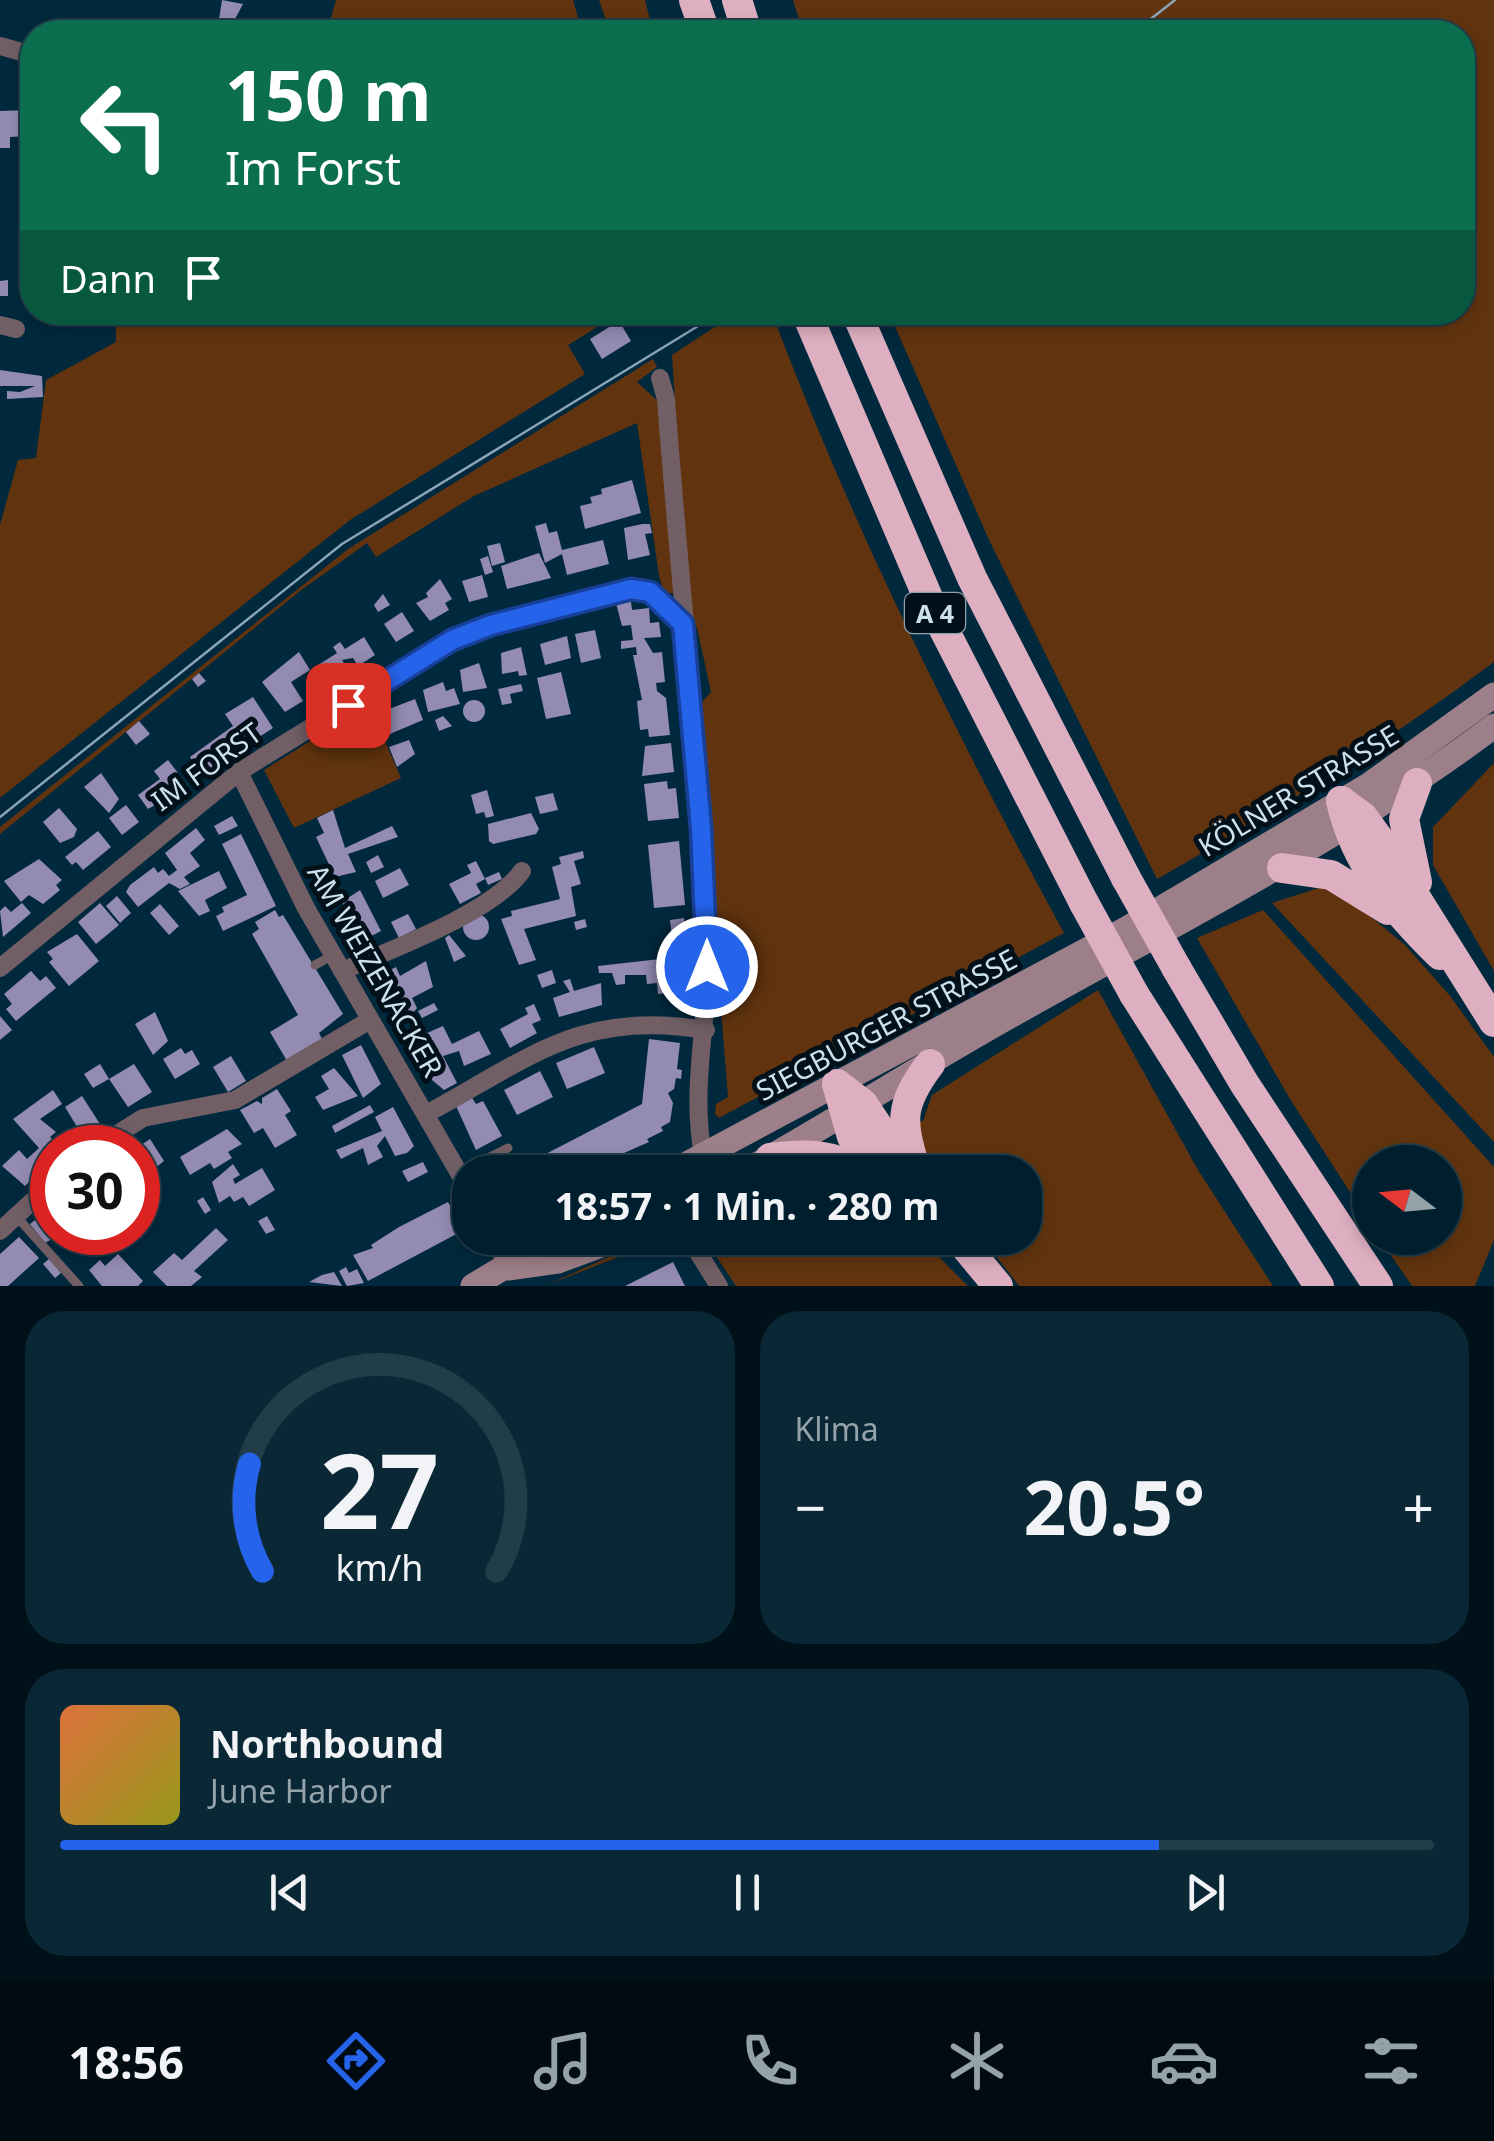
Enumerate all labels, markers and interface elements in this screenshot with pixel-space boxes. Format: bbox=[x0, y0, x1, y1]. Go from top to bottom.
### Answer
text: 150 m bbox=[225, 46, 432, 142]
icon: left bbox=[60, 60, 190, 190]
text: Im Forst bbox=[225, 137, 401, 198]
icon: arrive bbox=[176, 250, 231, 305]
text: Dann bbox=[60, 252, 156, 304]
road number: A 4 bbox=[905, 593, 965, 633]
pin bbox=[306, 663, 391, 748]
icon: arrive bbox=[321, 678, 376, 733]
street label: IM FORST bbox=[143, 713, 269, 819]
street label: KÖLNER STRASSE bbox=[1191, 715, 1405, 865]
street label: AM WEIZENACKER bbox=[300, 857, 452, 1083]
position arrow bbox=[655, 915, 759, 1019]
street label: SIEGBURGER STRASSE bbox=[749, 939, 1023, 1109]
speed limit sign: 30 bbox=[30, 1125, 160, 1255]
north arrow bbox=[1352, 1145, 1462, 1255]
map controls bbox=[1352, 1145, 1462, 1255]
text: 18:57 · 1 Min. · 280 m bbox=[555, 1179, 939, 1231]
text: Klima bbox=[795, 1407, 879, 1450]
text: 27 bbox=[320, 1418, 439, 1559]
text: 20.5° bbox=[1023, 1455, 1205, 1557]
text: − bbox=[795, 1469, 826, 1544]
text: + bbox=[1403, 1469, 1434, 1544]
text: km/h bbox=[336, 1543, 424, 1591]
text: Northbound bbox=[210, 1717, 444, 1769]
text: June Harbor bbox=[210, 1769, 392, 1812]
icon: previous bbox=[262, 1865, 317, 1920]
icon: pause bbox=[720, 1865, 775, 1920]
icon: next bbox=[1178, 1865, 1233, 1920]
icon: directions bbox=[321, 2026, 391, 2096]
icon: music bbox=[528, 2026, 598, 2096]
icon: phone bbox=[735, 2026, 805, 2096]
icon: climate bbox=[942, 2026, 1012, 2096]
icon: car bbox=[1149, 2026, 1219, 2096]
icon: filters bbox=[1356, 2026, 1426, 2096]
text: 18:56 bbox=[68, 2031, 184, 2092]

